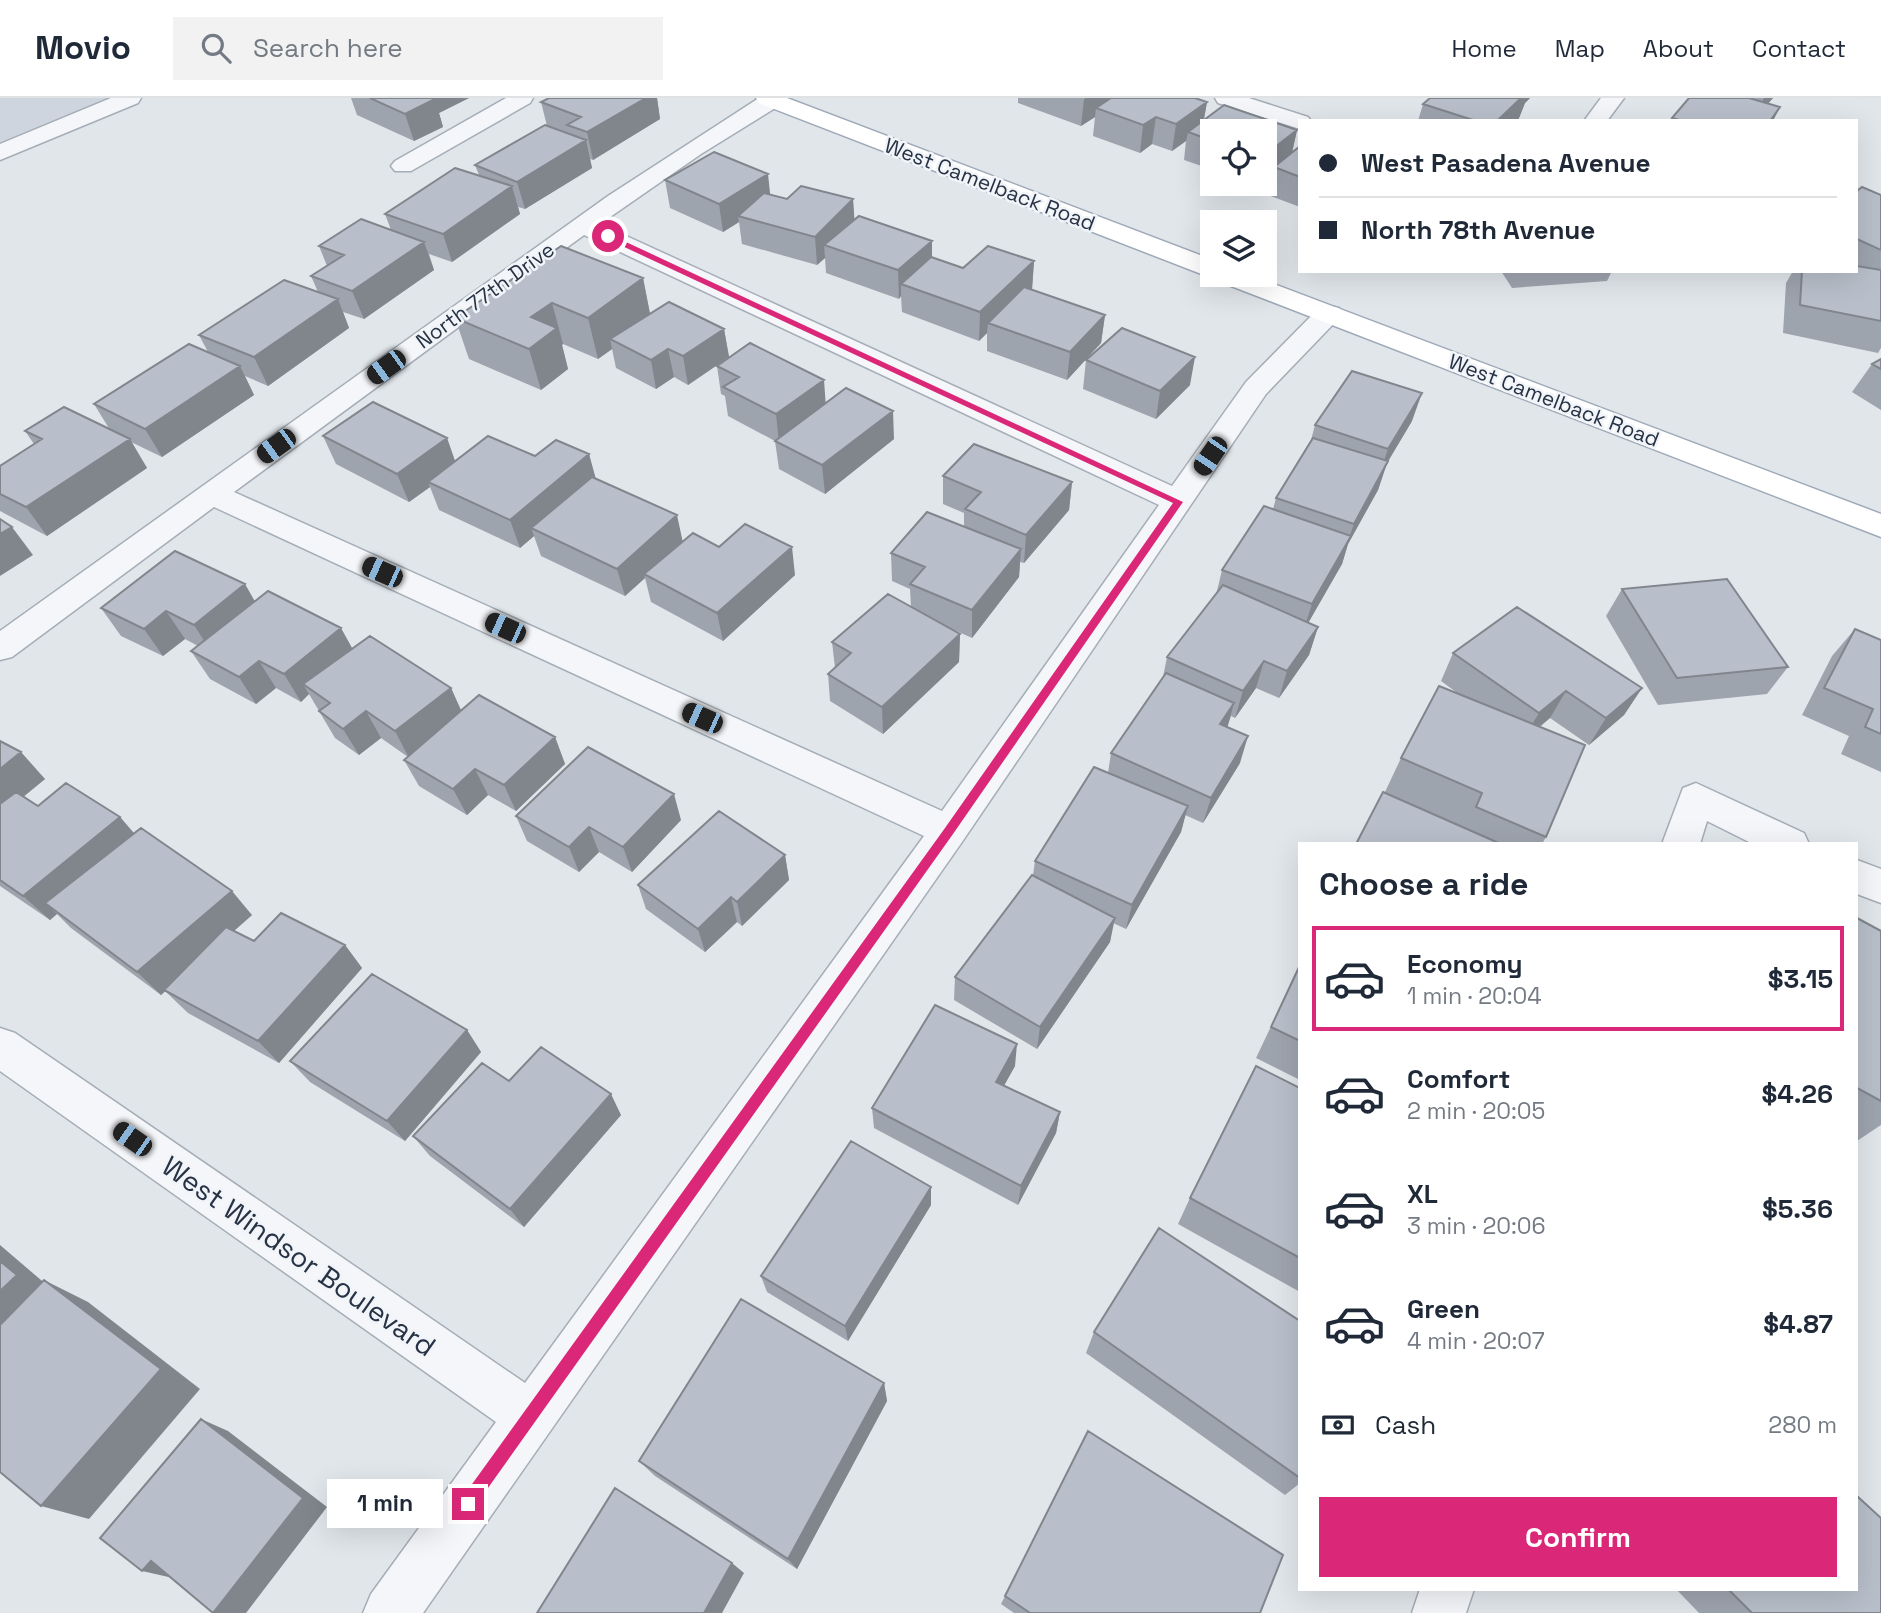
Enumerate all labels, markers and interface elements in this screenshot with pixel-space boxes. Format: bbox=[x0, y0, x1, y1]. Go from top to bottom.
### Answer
search box bbox=[173, 17, 663, 80]
text: Movio bbox=[35, 27, 131, 69]
icon: search bbox=[197, 29, 235, 67]
text: Search here bbox=[253, 31, 403, 65]
text: Home bbox=[1451, 33, 1517, 64]
text: Map bbox=[1555, 33, 1605, 64]
text: About bbox=[1643, 33, 1714, 64]
text: Contact bbox=[1752, 33, 1846, 64]
map controls bbox=[1200, 119, 1277, 287]
button: locate bbox=[1200, 119, 1277, 196]
street label: West Camelback Road bbox=[881, 131, 1099, 237]
text: West Pasadena Avenue bbox=[1361, 146, 1651, 180]
button: layers bbox=[1200, 210, 1277, 287]
text: North 78th Avenue bbox=[1361, 213, 1595, 247]
route start bbox=[592, 220, 624, 252]
street label: North 77th Drive bbox=[410, 236, 560, 354]
car bbox=[363, 346, 410, 388]
street label: West Camelback Road bbox=[1445, 347, 1663, 453]
car bbox=[253, 425, 300, 467]
car bbox=[1190, 433, 1231, 479]
car bbox=[359, 554, 406, 590]
car bbox=[482, 610, 529, 646]
car bbox=[679, 700, 726, 736]
text: Choose a ride bbox=[1319, 864, 1529, 904]
icon: car bbox=[1323, 947, 1386, 1010]
text: Economy bbox=[1407, 947, 1523, 981]
text: $3.15 bbox=[1768, 962, 1833, 996]
text: 1 min · 20:04 bbox=[1407, 981, 1542, 1011]
icon: car bbox=[1323, 1062, 1386, 1125]
text: Comfort bbox=[1407, 1062, 1510, 1096]
text: $4.26 bbox=[1761, 1077, 1833, 1111]
text: 2 min · 20:05 bbox=[1407, 1096, 1545, 1126]
car bbox=[109, 1118, 156, 1160]
street label: West Windsor Boulevard bbox=[155, 1148, 443, 1364]
icon: car bbox=[1323, 1177, 1386, 1240]
text: XL bbox=[1407, 1177, 1438, 1211]
text: $5.36 bbox=[1762, 1192, 1833, 1226]
text: 3 min · 20:06 bbox=[1407, 1211, 1546, 1241]
icon: car bbox=[1323, 1292, 1386, 1355]
text: Green bbox=[1407, 1292, 1480, 1326]
text: $4.87 bbox=[1763, 1307, 1833, 1341]
text: 4 min · 20:07 bbox=[1407, 1326, 1545, 1356]
icon: cash bbox=[1319, 1406, 1357, 1444]
text: Cash bbox=[1375, 1408, 1436, 1442]
text: 280 m bbox=[1768, 1410, 1837, 1440]
callout: 1 min bbox=[328, 1480, 444, 1528]
text: 1 min bbox=[357, 1488, 413, 1518]
route end bbox=[452, 1488, 484, 1520]
button: Confirm bbox=[1319, 1497, 1837, 1577]

